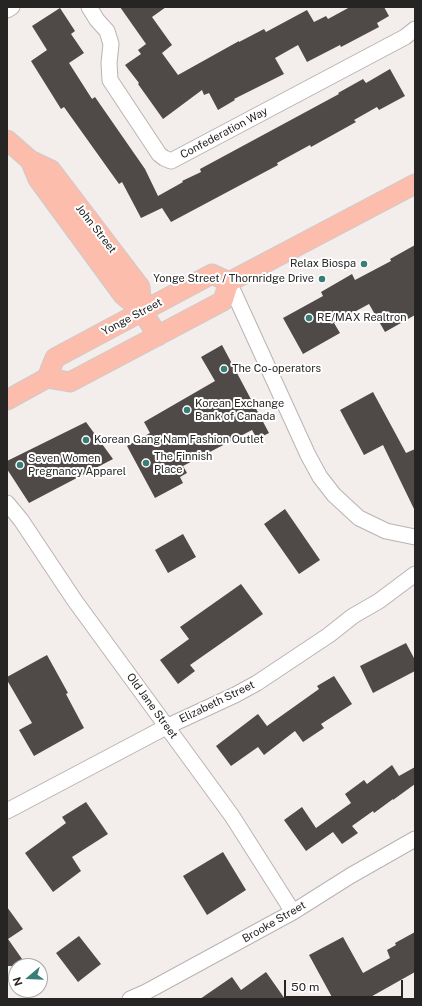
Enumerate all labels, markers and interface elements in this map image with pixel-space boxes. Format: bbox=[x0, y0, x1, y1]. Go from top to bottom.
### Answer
street label: Confederation Way bbox=[178, 104, 270, 162]
street label: John Street bbox=[73, 202, 119, 256]
place label: Relax Biospa bbox=[290, 257, 356, 271]
marker: Relax Biospa bbox=[359, 259, 369, 269]
place label: Yonge Street / Thornridge Drive bbox=[153, 272, 314, 286]
marker: Yonge Street / Thornridge Drive bbox=[317, 274, 327, 284]
street label: Yonge Street bbox=[100, 296, 164, 338]
place label: RE/MAX Realtron bbox=[317, 311, 407, 325]
marker: RE/MAX Realtron bbox=[304, 313, 314, 323]
place label: The Co-operators bbox=[232, 362, 321, 376]
marker: The Co-operators bbox=[219, 364, 229, 374]
place label: Korean Exchange Bank of Canada bbox=[195, 397, 284, 423]
marker: Korean Exchange Bank of Canada bbox=[182, 405, 192, 415]
place label: Korean Gang Nam Fashion Outlet bbox=[94, 433, 264, 447]
marker: Korean Gang Nam Fashion Outlet bbox=[81, 435, 91, 445]
place label: The Finnish Place bbox=[154, 450, 212, 476]
place label: Seven Women Pregnancy Apparel bbox=[28, 452, 126, 478]
marker: The Finnish Place bbox=[141, 458, 151, 468]
marker: Seven Women Pregnancy Apparel bbox=[15, 460, 25, 470]
street label: Old Jane Street bbox=[124, 671, 180, 741]
street label: Elizabeth Street bbox=[177, 678, 257, 726]
street label: Brooke Street bbox=[240, 899, 308, 945]
north arrow bbox=[8, 958, 48, 998]
scale bar bbox=[286, 972, 405, 998]
text: N bbox=[11, 976, 25, 988]
text: 50 m bbox=[291, 980, 319, 994]

